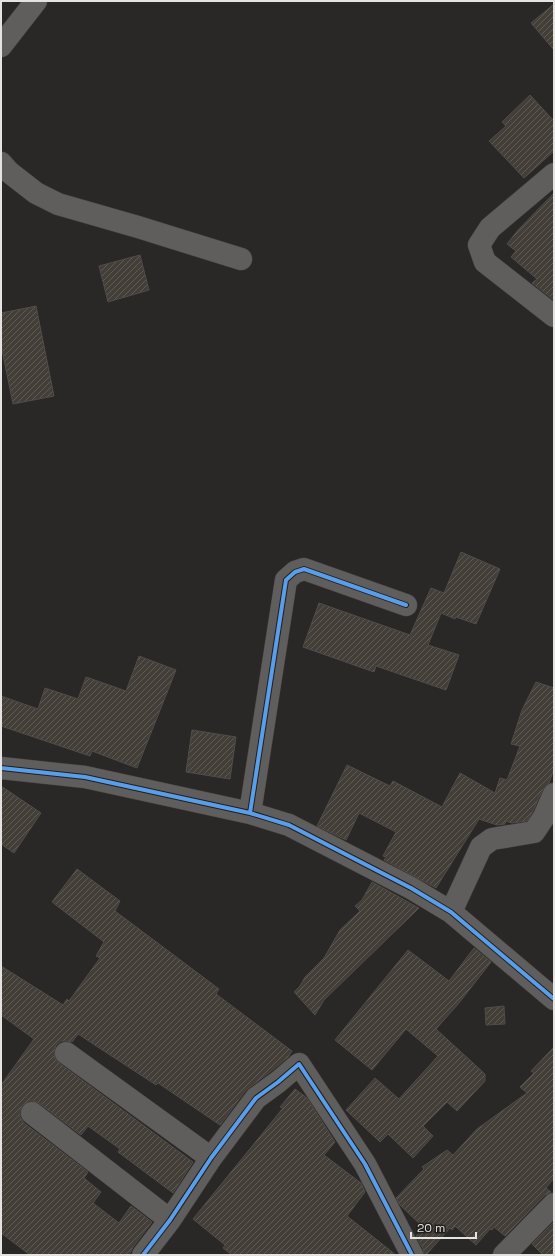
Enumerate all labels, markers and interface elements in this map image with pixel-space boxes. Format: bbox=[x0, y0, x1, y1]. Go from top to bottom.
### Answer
scale bar bbox=[411, 1214, 476, 1240]
text: 20 m bbox=[417, 1220, 445, 1236]

